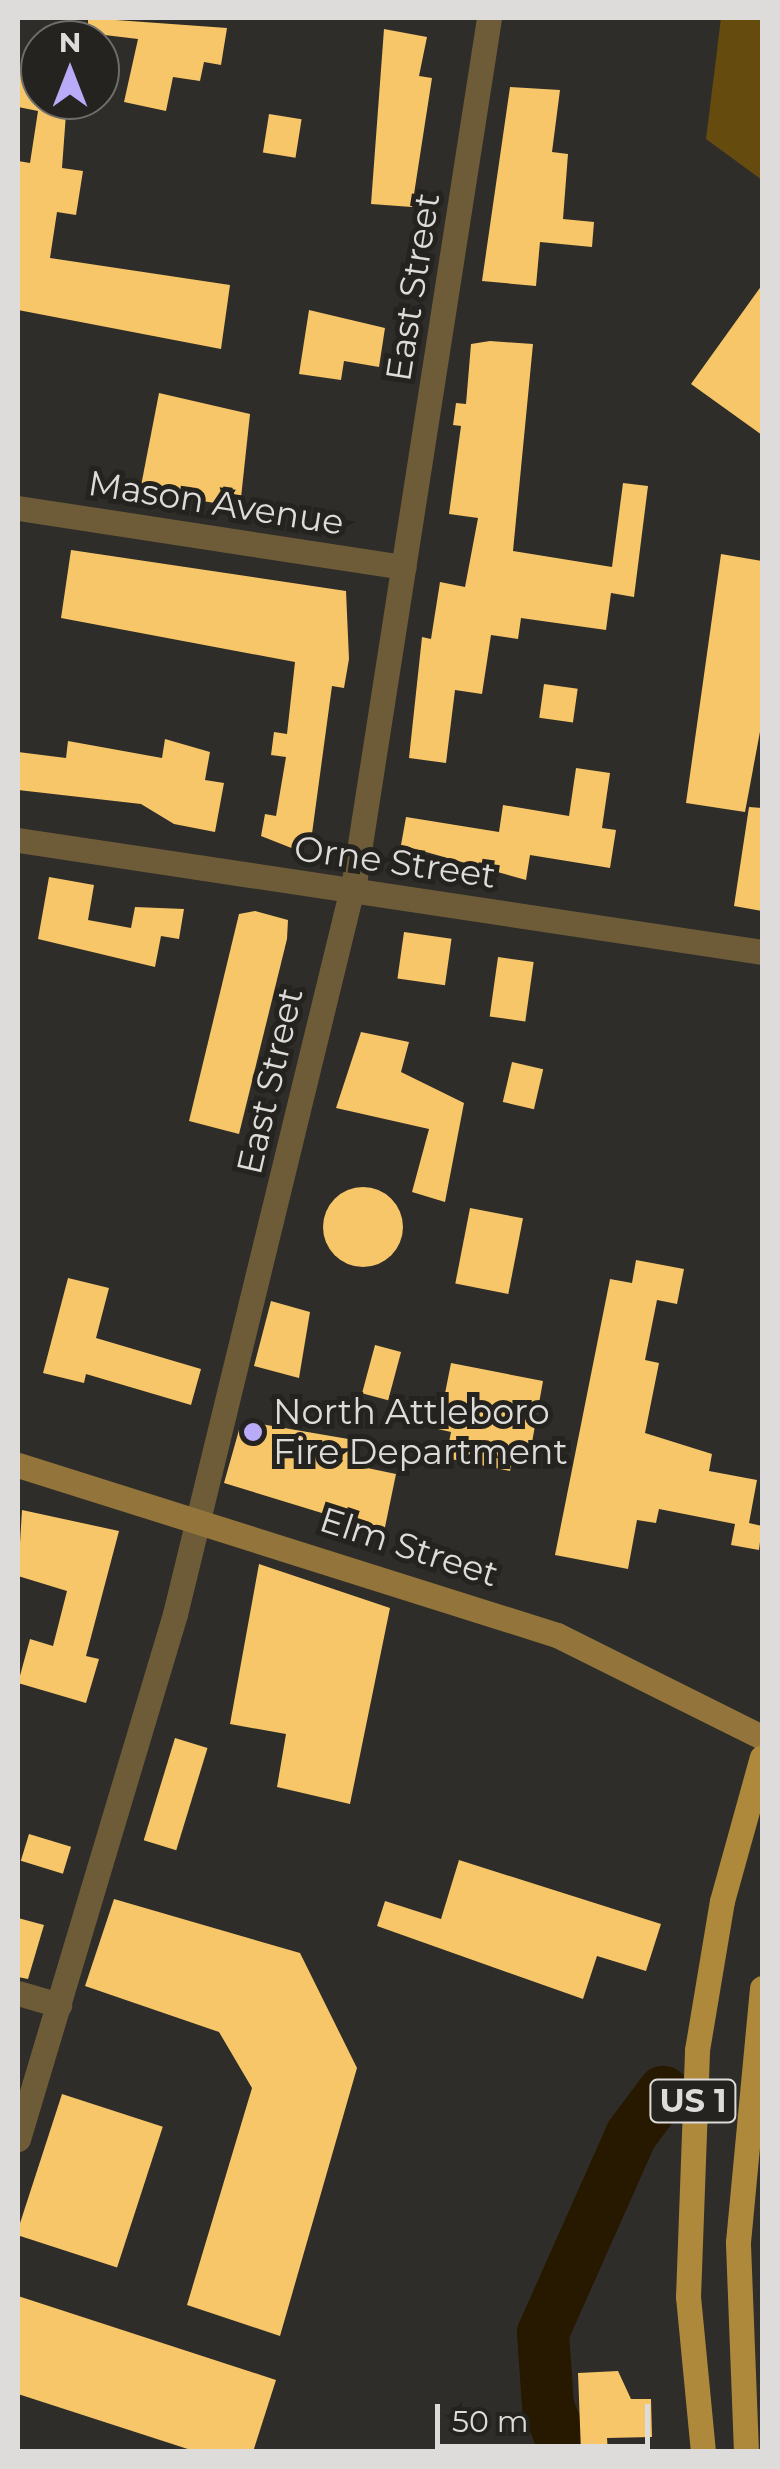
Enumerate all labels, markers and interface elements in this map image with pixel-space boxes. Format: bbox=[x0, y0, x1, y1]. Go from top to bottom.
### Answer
north arrow bbox=[20, 20, 120, 120]
text: N bbox=[59, 25, 81, 59]
street label: East Street bbox=[377, 190, 449, 384]
street label: Mason Avenue bbox=[85, 462, 347, 544]
street label: Orne Street bbox=[292, 827, 498, 897]
street label: East Street bbox=[228, 984, 312, 1178]
place label: North Attleboro Fire Department bbox=[273, 1391, 568, 1473]
marker: North Attleboro Fire Department bbox=[242, 1421, 264, 1443]
street label: Elm Street bbox=[315, 1498, 503, 1596]
road number: US 1 bbox=[648, 2074, 738, 2128]
scale bar bbox=[440, 2384, 655, 2446]
text: 50 m bbox=[452, 2403, 529, 2440]

